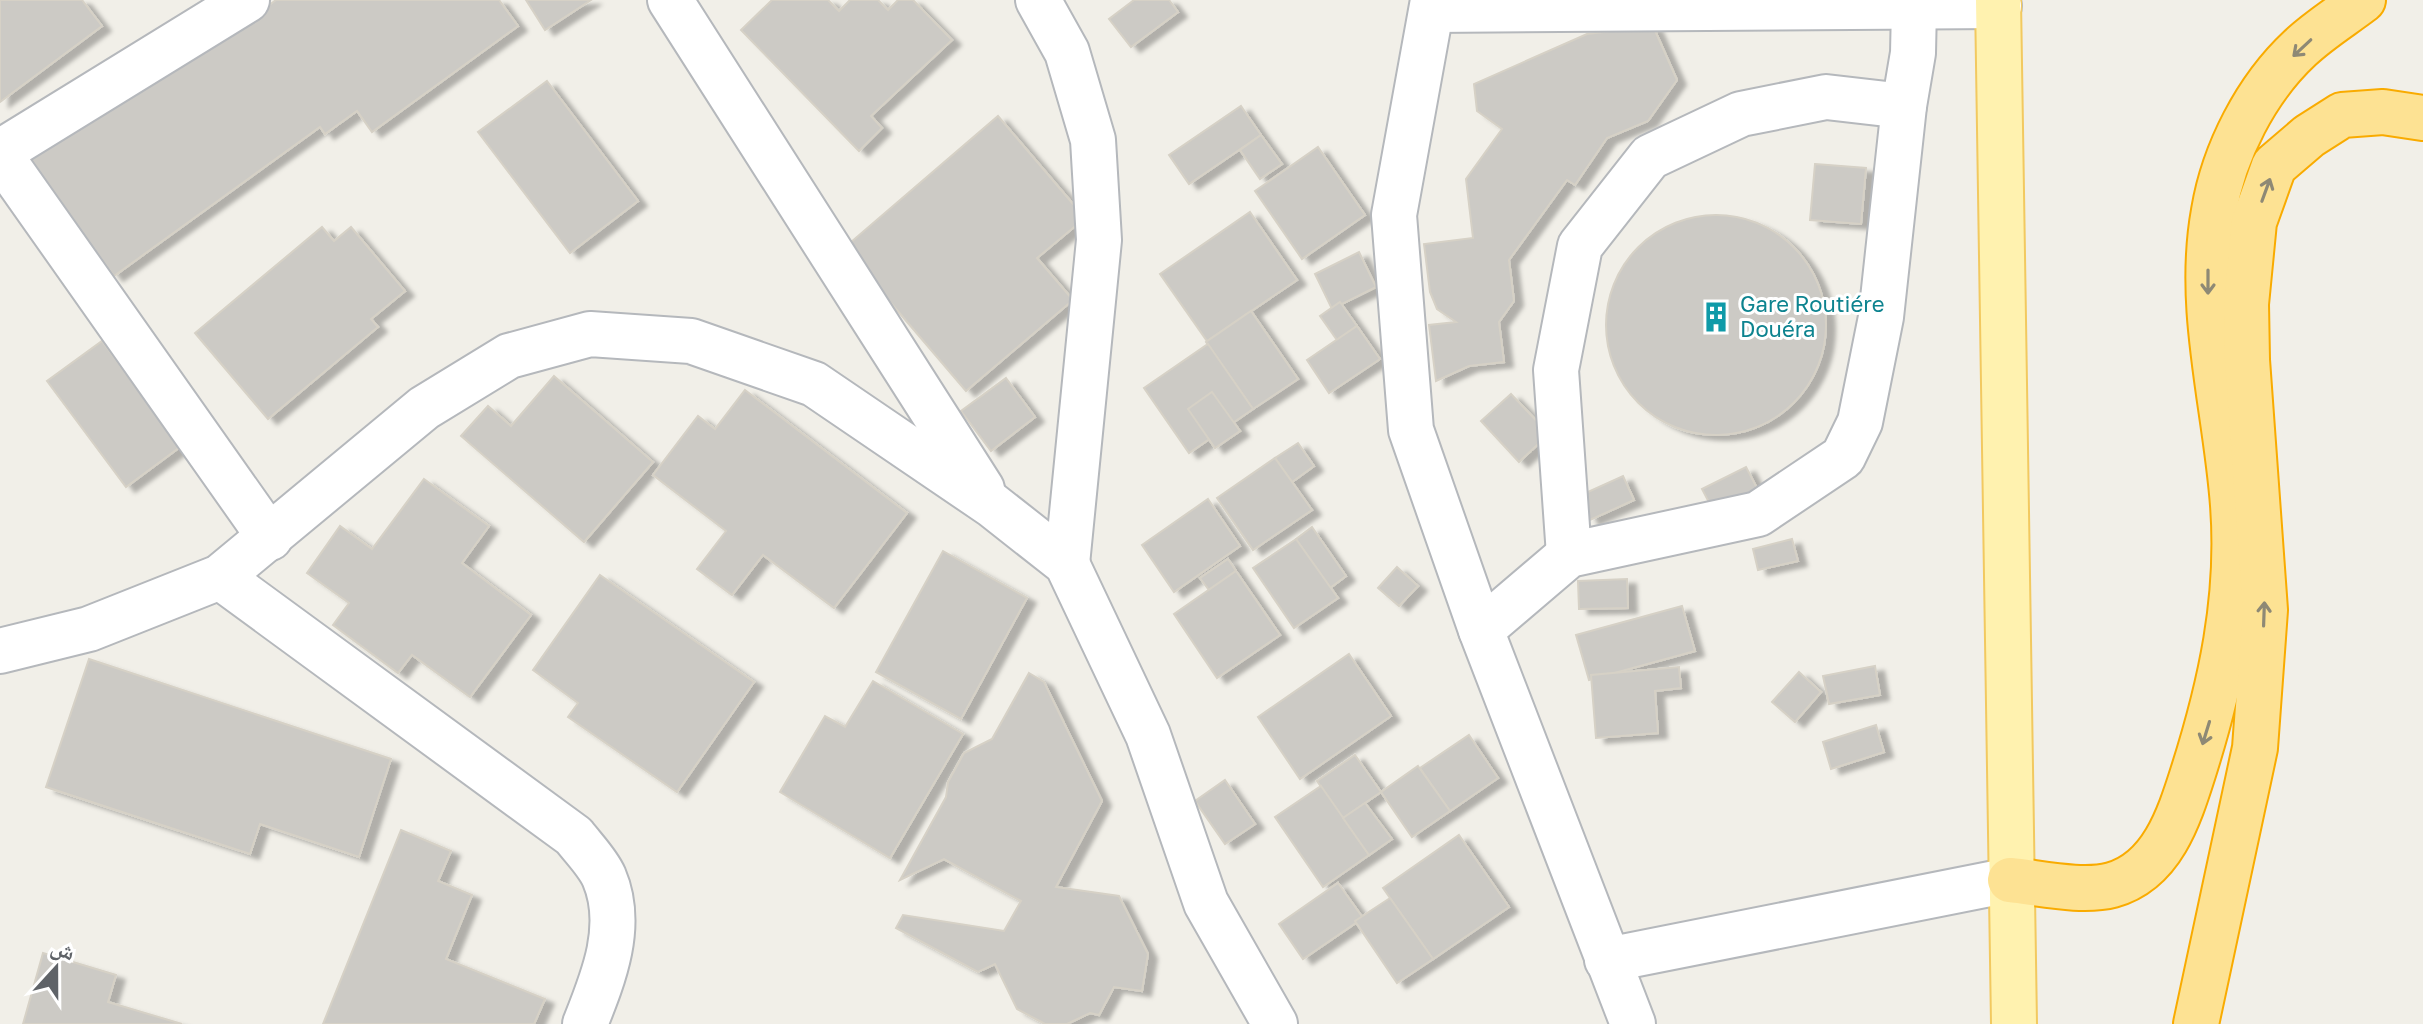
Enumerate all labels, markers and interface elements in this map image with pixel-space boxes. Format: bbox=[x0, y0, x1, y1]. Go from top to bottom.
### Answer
one-way arrow bbox=[2292, 39, 2312, 58]
one-way arrow bbox=[2260, 178, 2274, 202]
one-way arrow bbox=[2200, 268, 2216, 295]
place label: Gare Routiére Douéra bbox=[1740, 290, 1884, 342]
building icon: Gare Routiére Douéra bbox=[1699, 300, 1733, 334]
one-way arrow bbox=[2257, 601, 2272, 628]
one-way arrow bbox=[2197, 721, 2212, 746]
north arrow bbox=[16, 928, 96, 1008]
text: ش bbox=[47, 932, 79, 967]

